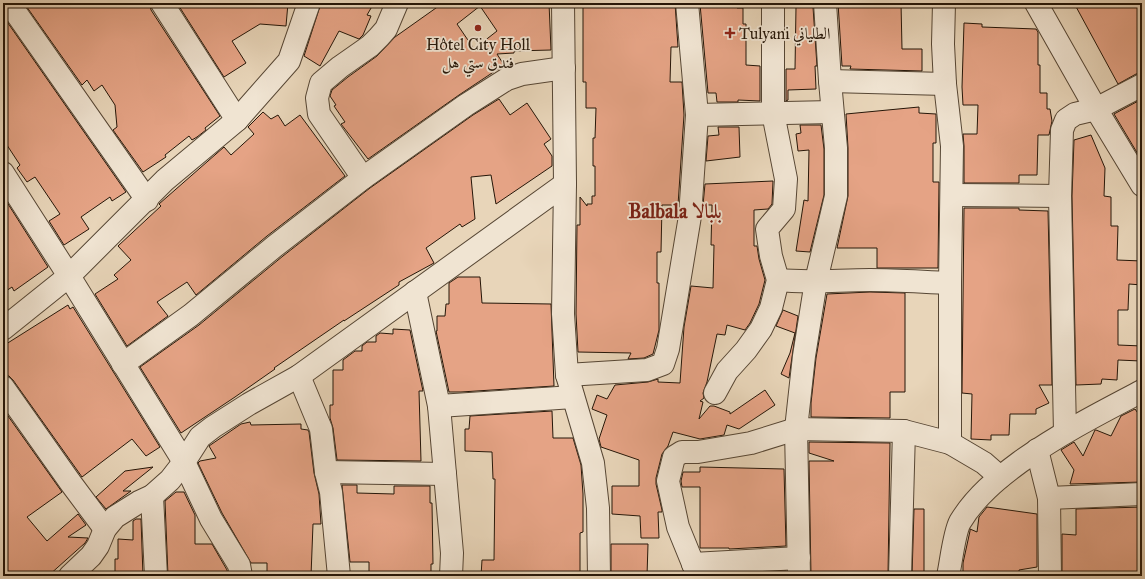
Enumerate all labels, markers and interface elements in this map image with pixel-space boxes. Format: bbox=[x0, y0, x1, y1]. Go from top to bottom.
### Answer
marker: Hôtel City Holl فندق ستي هل bbox=[473, 23, 483, 33]
place label: Tulyani الطلياني bbox=[739, 24, 831, 46]
marker: Tulyani الطلياني bbox=[724, 27, 736, 39]
place label: Hôtel City Holl فندق ستي هل bbox=[426, 35, 531, 78]
district label: Balbala بلبالا bbox=[628, 199, 722, 223]

